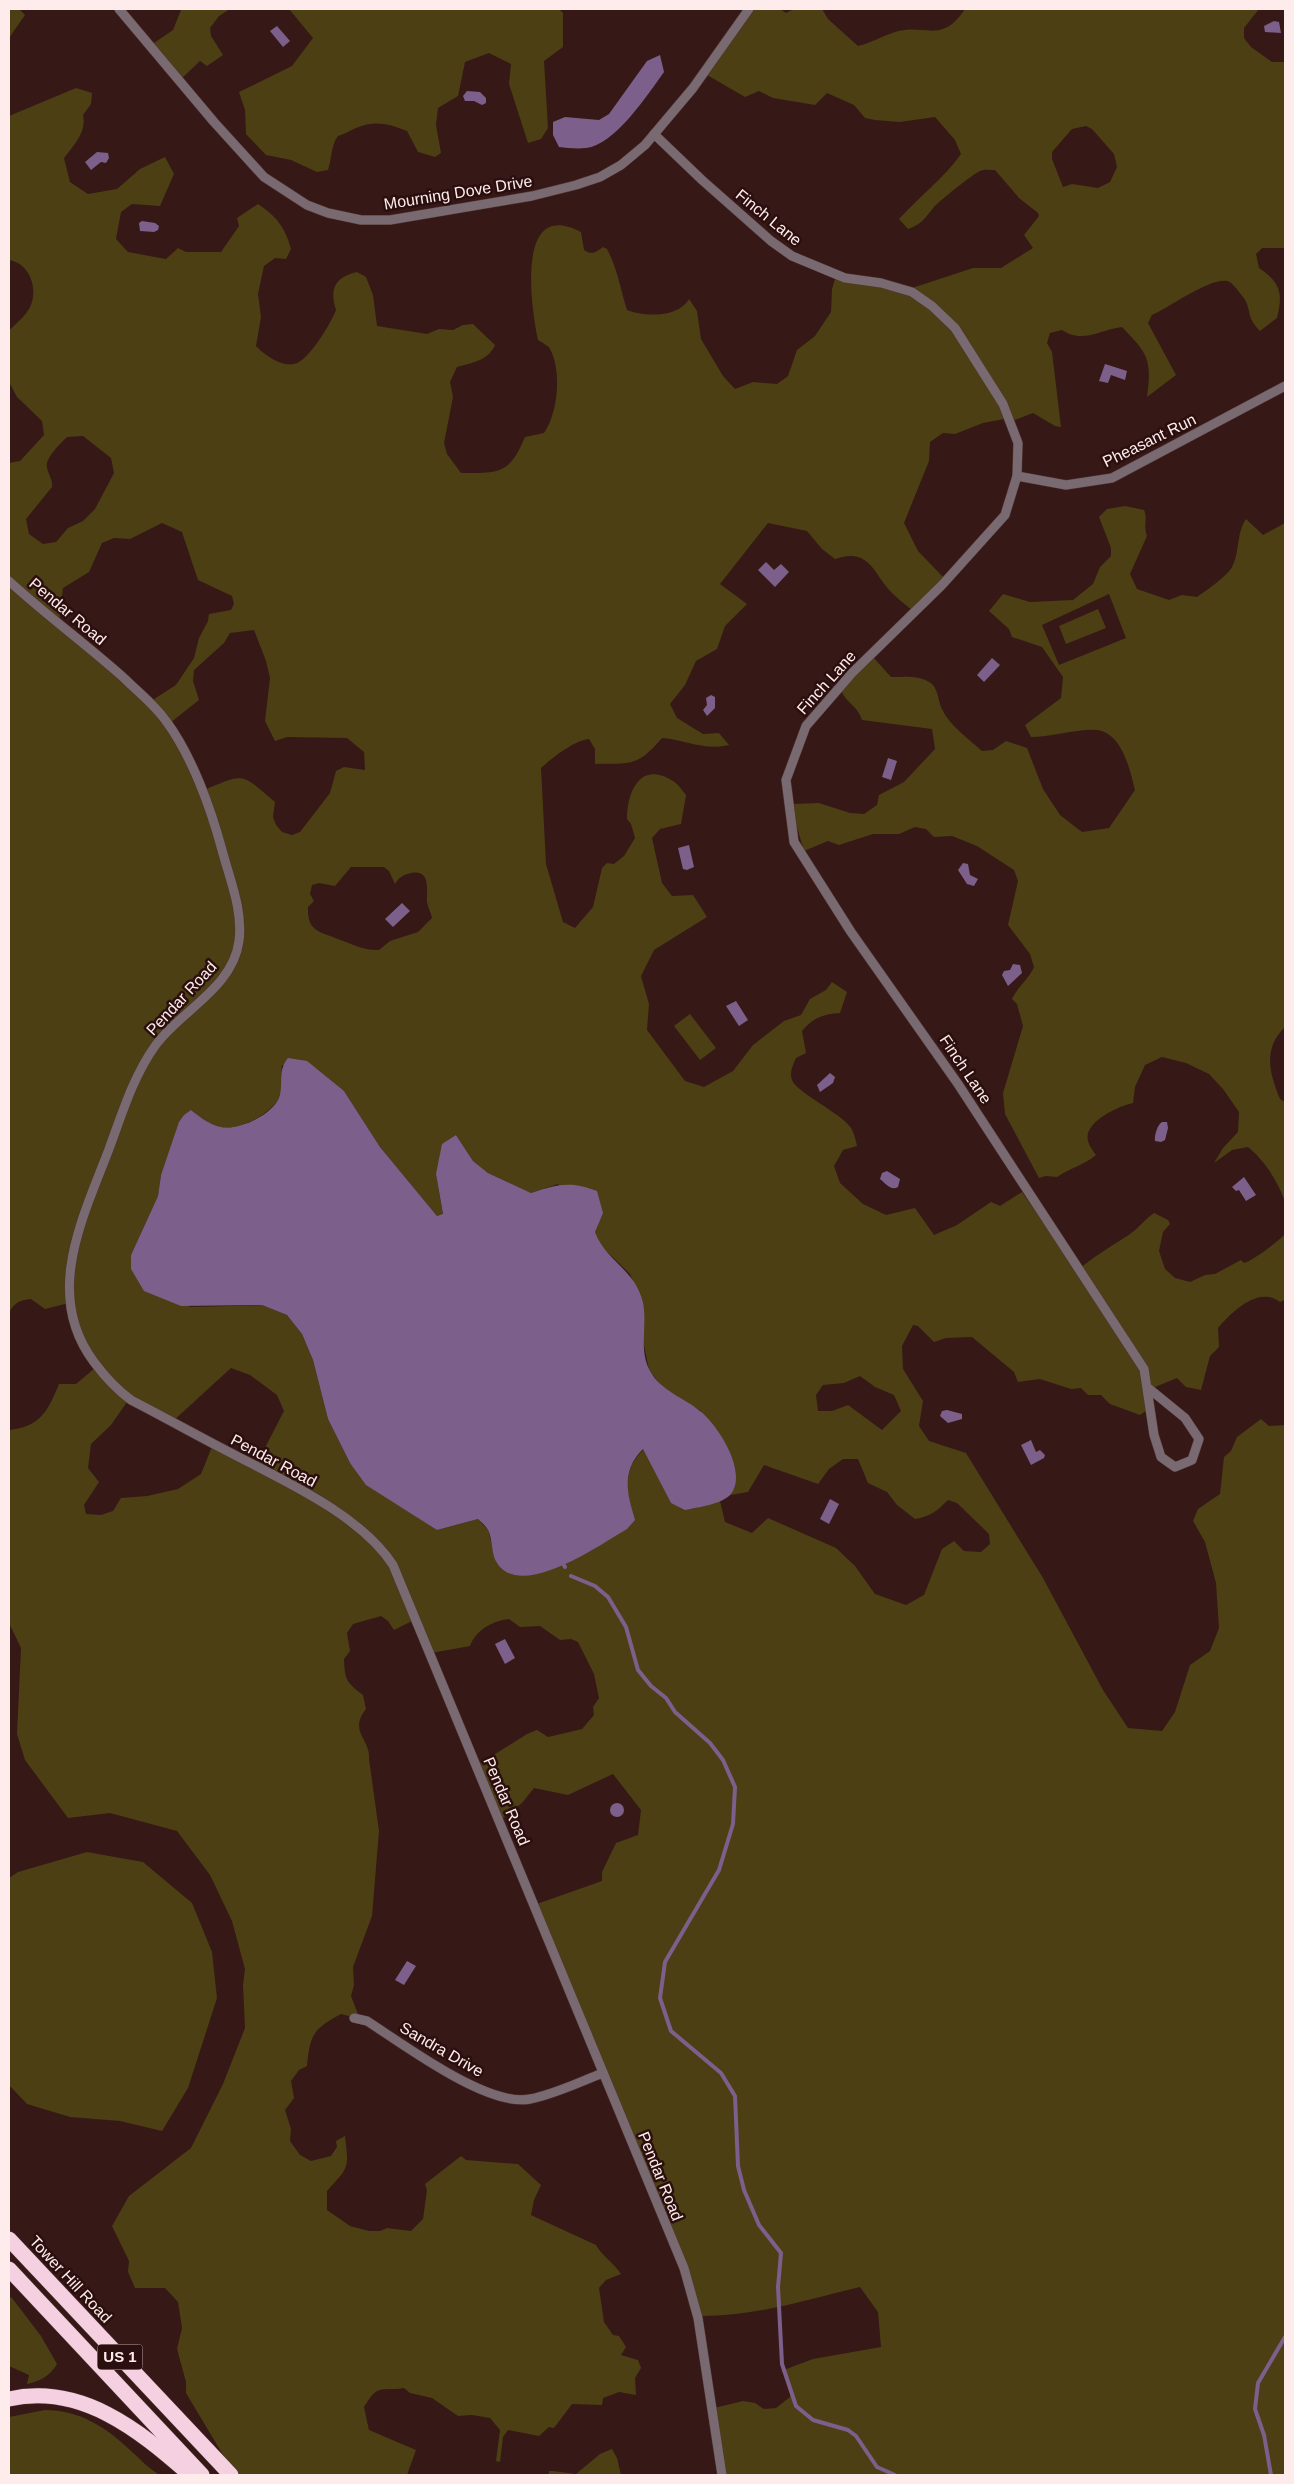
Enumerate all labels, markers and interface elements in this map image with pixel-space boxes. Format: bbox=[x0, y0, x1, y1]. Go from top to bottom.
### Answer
street label: Mourning Dove Drive bbox=[383, 172, 534, 213]
street label: Finch Lane bbox=[733, 186, 805, 249]
street label: Pheasant Run bbox=[1100, 411, 1199, 470]
street label: Pendar Road bbox=[26, 575, 109, 648]
street label: Finch Lane bbox=[794, 647, 859, 717]
street label: Pendar Road bbox=[143, 958, 220, 1039]
street label: Finch Lane bbox=[936, 1032, 995, 1107]
street label: Pendar Road bbox=[228, 1431, 319, 1490]
street label: Pendar Road bbox=[480, 1754, 533, 1848]
street label: Sandra Drive bbox=[397, 2019, 487, 2080]
street label: Pendar Road bbox=[635, 2129, 686, 2223]
street label: Tower Hill Road bbox=[26, 2233, 115, 2326]
road number: US 1 bbox=[98, 2344, 142, 2370]

